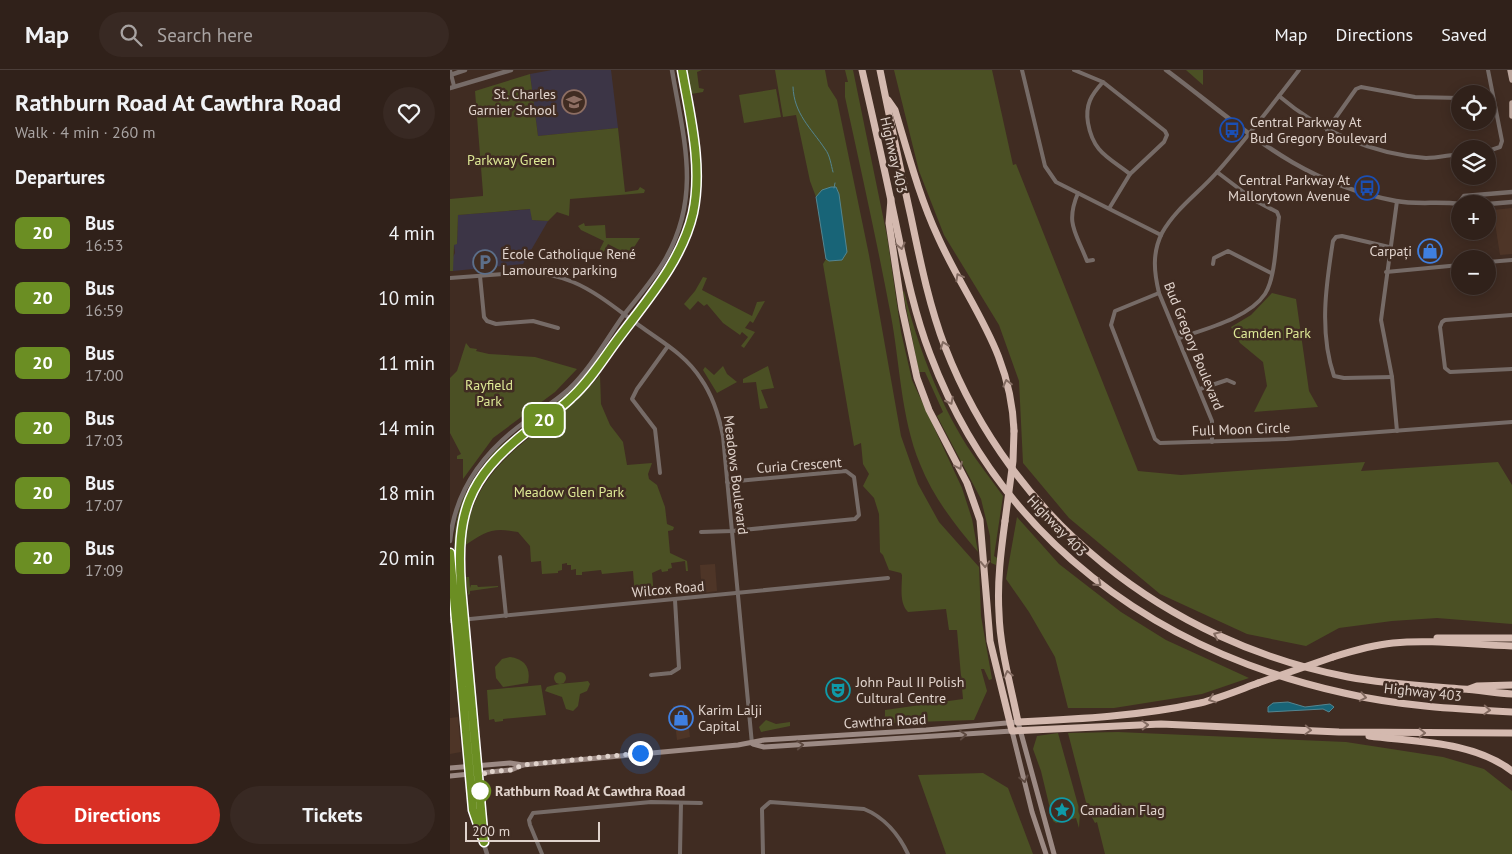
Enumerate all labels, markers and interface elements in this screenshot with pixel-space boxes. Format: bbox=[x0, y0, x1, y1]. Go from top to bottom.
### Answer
search box bbox=[99, 12, 449, 57]
text: Map bbox=[25, 19, 69, 50]
icon: search bbox=[117, 21, 145, 49]
text: Search here bbox=[157, 23, 253, 47]
text: Map bbox=[1275, 23, 1307, 46]
text: Directions bbox=[1335, 23, 1413, 46]
text: Saved bbox=[1441, 23, 1487, 46]
place label: St. Charles Garnier School bbox=[468, 85, 556, 119]
map controls bbox=[1451, 85, 1496, 295]
button: locate bbox=[1451, 85, 1496, 130]
text: Rathburn Road At Cawthra Road bbox=[15, 87, 341, 118]
button: heart bbox=[383, 87, 435, 139]
school or university icon: St. Charles Garnier School bbox=[561, 89, 587, 115]
place label: Central Parkway At Bud Gregory Boulevard bbox=[1250, 113, 1387, 147]
street label: Highway 403 bbox=[876, 115, 912, 195]
bus stop icon: Central Parkway At Bud Gregory Boulevard bbox=[1219, 117, 1245, 143]
text: Walk · 4 min · 260 m bbox=[15, 122, 155, 142]
button: layers bbox=[1451, 140, 1496, 185]
park label: Parkway Green bbox=[467, 151, 555, 169]
text: Departures bbox=[15, 165, 105, 189]
place label: Central Parkway At Mallorytown Avenue bbox=[1228, 171, 1350, 205]
bus stop icon: Central Parkway At Mallorytown Avenue bbox=[1354, 175, 1380, 201]
button: + bbox=[1451, 195, 1496, 240]
text: Bus bbox=[85, 211, 114, 235]
text: 20 bbox=[32, 221, 53, 244]
text: 4 min bbox=[389, 221, 435, 245]
text: 16:53 bbox=[85, 235, 123, 255]
shop icon: Carpați bbox=[1417, 238, 1443, 264]
one-way arrow bbox=[895, 242, 906, 251]
place label: Carpați bbox=[1370, 242, 1412, 260]
place label: École Catholique René Lamoureux parking bbox=[502, 245, 636, 279]
parking icon: École Catholique René Lamoureux parking bbox=[472, 249, 498, 275]
button: − bbox=[1451, 250, 1496, 295]
one-way arrow bbox=[955, 273, 965, 282]
text: Bus bbox=[85, 276, 114, 300]
street label: Bud Gregory Boulevard bbox=[1160, 279, 1228, 413]
text: 20 bbox=[32, 286, 53, 309]
text: 10 min bbox=[378, 286, 435, 310]
text: 16:59 bbox=[85, 300, 123, 320]
park label: Camden Park bbox=[1233, 324, 1311, 342]
text: Bus bbox=[85, 341, 114, 365]
one-way arrow bbox=[940, 341, 950, 349]
text: 20 bbox=[32, 351, 53, 374]
text: 11 min bbox=[378, 351, 435, 375]
text: 17:00 bbox=[85, 365, 123, 385]
park label: Rayfield Park bbox=[465, 376, 513, 410]
one-way arrow bbox=[1002, 378, 1013, 387]
one-way arrow bbox=[944, 395, 954, 404]
line badge: 20 bbox=[522, 404, 566, 436]
text: Bus bbox=[85, 406, 114, 430]
text: 20 bbox=[534, 408, 554, 431]
street label: Meadows Boulevard bbox=[720, 414, 752, 536]
text: 20 bbox=[32, 416, 53, 439]
text: 14 min bbox=[378, 416, 435, 440]
street label: Full Moon Circle bbox=[1192, 418, 1290, 440]
text: 17:03 bbox=[85, 430, 123, 450]
street label: Curia Crescent bbox=[756, 453, 843, 477]
one-way arrow bbox=[953, 461, 963, 470]
text: Bus bbox=[85, 471, 114, 495]
text: 20 bbox=[32, 481, 53, 504]
text: 18 min bbox=[378, 481, 435, 505]
park label: Meadow Glen Park bbox=[514, 483, 625, 501]
street label: Highway 403 bbox=[1023, 492, 1091, 560]
text: 17:07 bbox=[85, 495, 123, 515]
text: Bus bbox=[85, 536, 114, 560]
text: 20 bbox=[32, 546, 53, 569]
text: 20 min bbox=[378, 546, 435, 570]
text: 17:09 bbox=[85, 560, 123, 580]
one-way arrow bbox=[980, 560, 991, 568]
street label: Wilcox Road bbox=[631, 577, 705, 601]
one-way arrow bbox=[1093, 577, 1102, 586]
one-way arrow bbox=[1213, 631, 1222, 641]
one-way arrow bbox=[1003, 670, 1014, 679]
place label: John Paul II Polish Cultural Centre bbox=[855, 673, 964, 707]
theatre icon: John Paul II Polish Cultural Centre bbox=[825, 677, 851, 703]
street label: Highway 403 bbox=[1383, 679, 1463, 705]
one-way arrow bbox=[1359, 691, 1368, 702]
one-way arrow bbox=[1208, 693, 1217, 703]
place label: Karim Lalji Capital bbox=[698, 701, 762, 735]
shop icon: Karim Lalji Capital bbox=[668, 705, 694, 731]
one-way arrow bbox=[1483, 705, 1491, 716]
street label: Cawthra Road bbox=[843, 710, 927, 732]
one-way arrow bbox=[1142, 720, 1150, 730]
one-way arrow bbox=[1304, 725, 1312, 736]
one-way arrow bbox=[1419, 727, 1427, 738]
one-way arrow bbox=[959, 729, 967, 740]
one-way arrow bbox=[797, 739, 805, 750]
your location bbox=[628, 741, 653, 766]
one-way arrow bbox=[1018, 774, 1029, 783]
marker: Rathburn Road At Cawthra Road bbox=[469, 780, 491, 802]
place label: Rathburn Road At Cawthra Road bbox=[495, 782, 685, 800]
button: Directions bbox=[15, 786, 220, 844]
button: Tickets bbox=[230, 786, 435, 844]
place icon: Canadian Flag bbox=[1049, 797, 1075, 823]
place label: Canadian Flag bbox=[1080, 801, 1165, 819]
scale bar bbox=[465, 819, 600, 842]
text: 200 m bbox=[472, 822, 510, 840]

